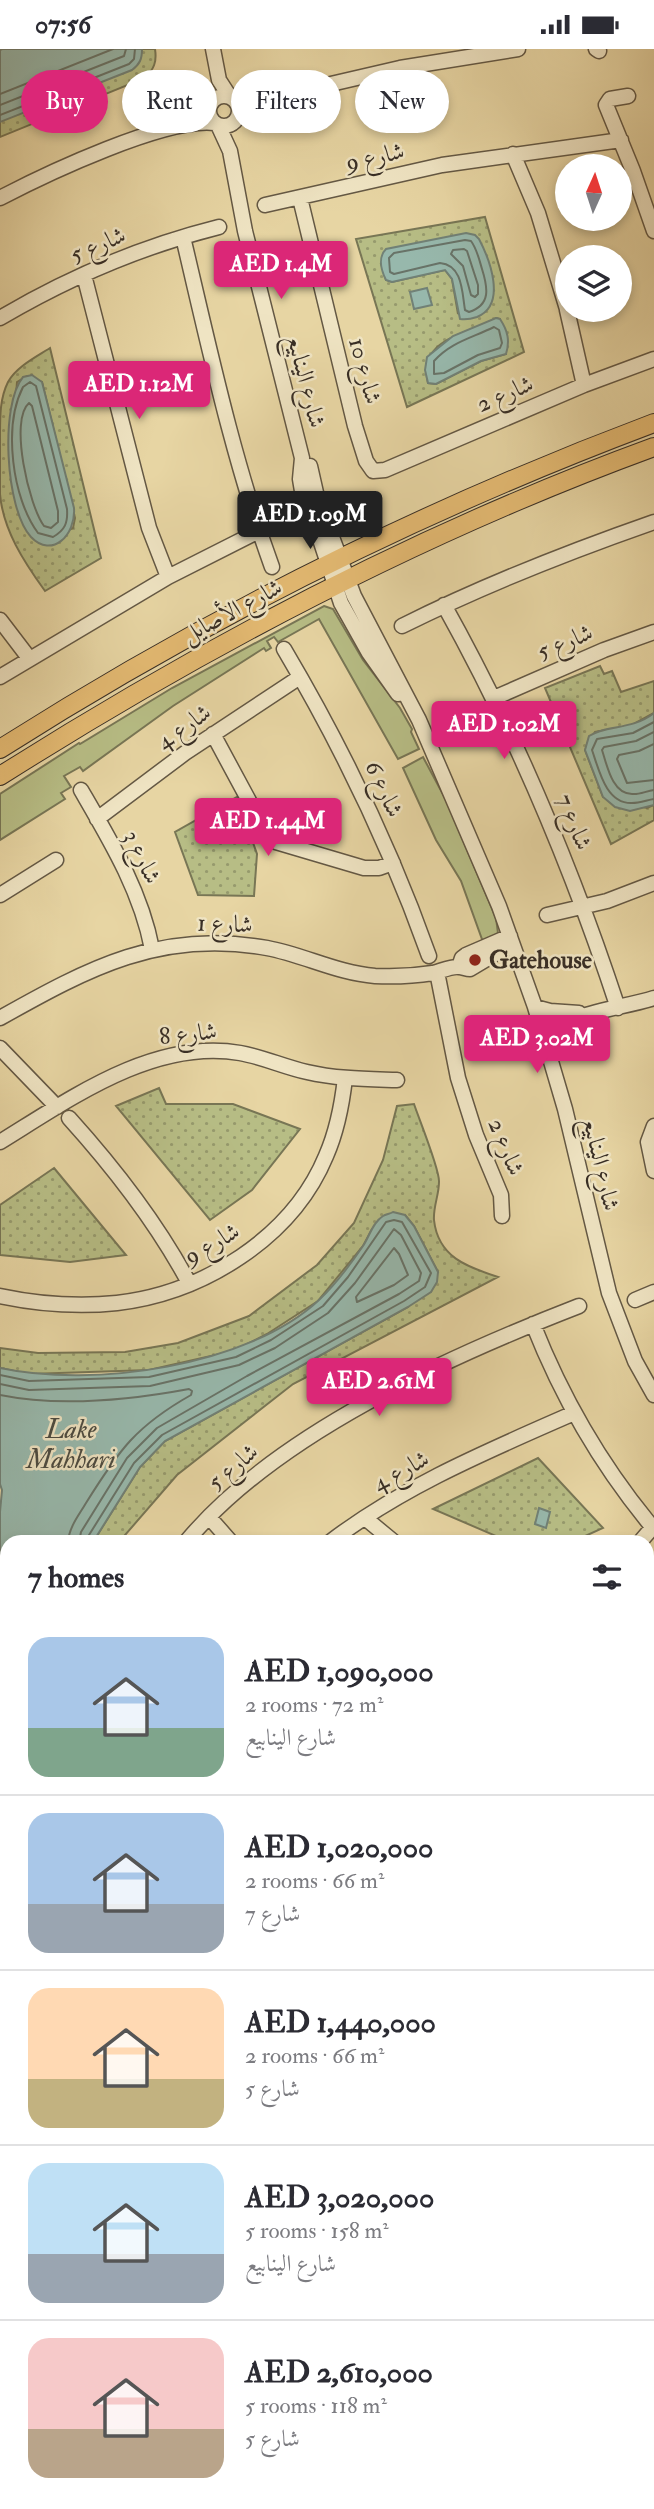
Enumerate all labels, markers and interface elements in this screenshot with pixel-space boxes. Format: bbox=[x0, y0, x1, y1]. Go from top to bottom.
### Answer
text: 07:56 bbox=[35, 9, 91, 41]
chip: Buy bbox=[21, 70, 108, 133]
chip: Rent bbox=[122, 70, 217, 133]
chip: Filters bbox=[231, 70, 341, 133]
chip: New bbox=[355, 70, 449, 133]
street label: شارع 9 bbox=[341, 135, 408, 183]
north arrow bbox=[555, 154, 632, 231]
map controls bbox=[555, 154, 632, 322]
street label: شارع 5 bbox=[66, 220, 132, 274]
pin: AED 1.4M bbox=[209, 241, 353, 301]
button: layers bbox=[555, 245, 632, 322]
text: AED 1.4M bbox=[230, 249, 332, 278]
street label: شارع الينابيع bbox=[274, 331, 333, 432]
street label: شارع 10 bbox=[337, 334, 389, 409]
pin: AED 1.12M bbox=[59, 361, 219, 421]
street label: شارع 2 bbox=[472, 368, 540, 423]
text: AED 1.12M bbox=[84, 369, 194, 398]
pin: AED 1.09M bbox=[230, 491, 390, 551]
text: AED 1.09M bbox=[253, 499, 367, 528]
street label: شارع الأصايل bbox=[176, 571, 290, 654]
street label: شارع 5 bbox=[533, 617, 599, 671]
street label: شارع 4 bbox=[151, 697, 220, 760]
pin: AED 1.02M bbox=[424, 701, 584, 761]
text: AED 1.02M bbox=[447, 709, 561, 738]
street label: شارع 6 bbox=[354, 756, 410, 824]
street label: شارع 7 bbox=[545, 789, 599, 856]
pin: AED 1.44M bbox=[188, 799, 348, 858]
text: AED 1.44M bbox=[211, 806, 325, 835]
street label: شارع 3 bbox=[112, 825, 168, 891]
street label: شارع 1 bbox=[197, 908, 253, 944]
place label: Gatehouse bbox=[489, 945, 592, 976]
marker: Gatehouse bbox=[467, 952, 483, 968]
street label: شارع 8 bbox=[158, 1016, 219, 1056]
pin: AED 3.02M bbox=[457, 1016, 617, 1075]
text: AED 3.02M bbox=[480, 1023, 594, 1052]
street label: شارع 2 bbox=[477, 1114, 531, 1182]
street label: شارع الينابيع bbox=[569, 1114, 627, 1215]
street label: شارع 9 bbox=[177, 1216, 247, 1277]
pin: AED 2.61M bbox=[299, 1359, 459, 1418]
text: AED 2.61M bbox=[323, 1366, 435, 1395]
water label: Lake Mahhari bbox=[24, 1414, 116, 1476]
street label: شارع 5 bbox=[201, 1437, 267, 1500]
street label: شارع 4 bbox=[367, 1443, 436, 1502]
icon: filters bbox=[588, 1558, 626, 1596]
text: 7 homes bbox=[28, 1559, 124, 1596]
text: AED 1,090,000 bbox=[245, 1653, 434, 1690]
icon: home bbox=[84, 1665, 168, 1749]
text: 2 rooms · 72 m² bbox=[245, 1690, 383, 1719]
text: شارع الينابيع bbox=[245, 1723, 336, 1752]
text: AED 1,020,000 bbox=[245, 1829, 433, 1866]
icon: home bbox=[84, 1841, 168, 1925]
text: 2 rooms · 66 m² bbox=[245, 1866, 384, 1895]
text: شارع 7 bbox=[245, 1899, 300, 1928]
text: AED 1,440,000 bbox=[245, 2004, 436, 2041]
icon: home bbox=[84, 2016, 168, 2100]
text: 2 rooms · 66 m² bbox=[245, 2041, 384, 2070]
text: شارع 5 bbox=[245, 2074, 300, 2103]
text: AED 3,020,000 bbox=[245, 2179, 434, 2216]
icon: home bbox=[84, 2191, 168, 2275]
text: 5 rooms · 158 m² bbox=[245, 2216, 389, 2245]
text: شارع الينابيع bbox=[245, 2249, 336, 2278]
text: AED 2,610,000 bbox=[245, 2354, 433, 2391]
icon: home bbox=[84, 2366, 168, 2450]
text: 5 rooms · 118 m² bbox=[245, 2391, 387, 2420]
text: شارع 5 bbox=[245, 2424, 300, 2453]

